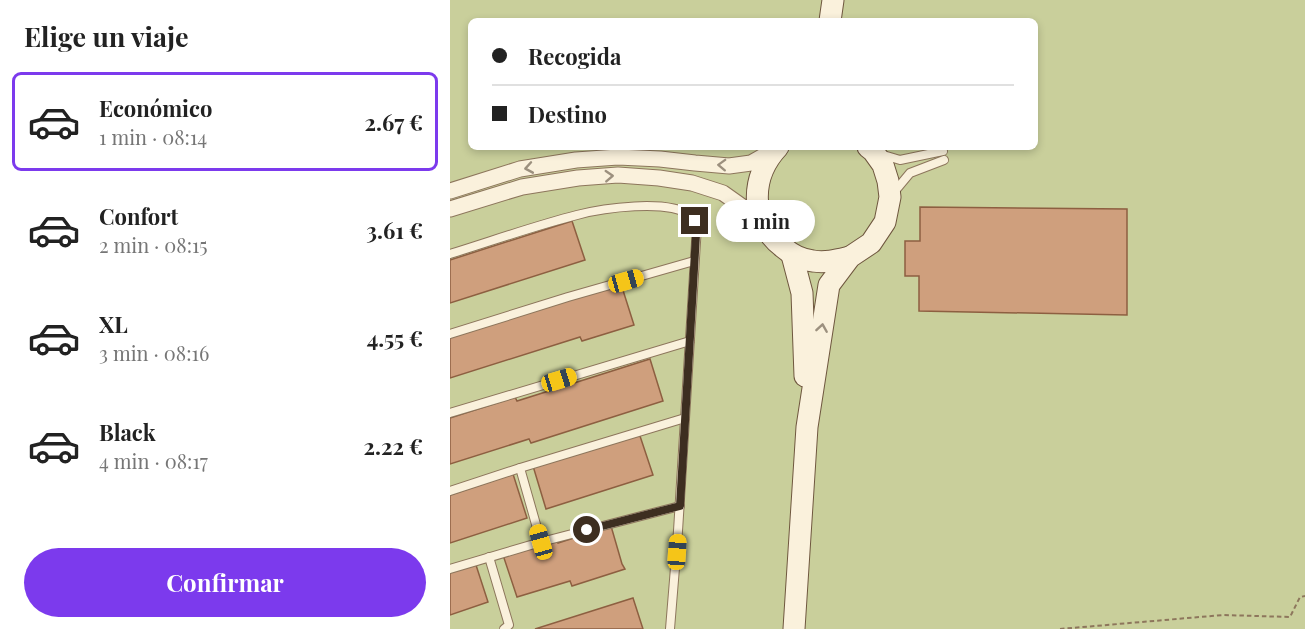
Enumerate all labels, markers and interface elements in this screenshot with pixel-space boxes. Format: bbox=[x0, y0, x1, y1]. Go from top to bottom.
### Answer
text: Elige un viaje bbox=[24, 18, 189, 54]
text: Recogida bbox=[528, 41, 621, 71]
text: Económico bbox=[99, 93, 212, 123]
icon: car bbox=[27, 95, 81, 149]
text: Destino bbox=[528, 99, 607, 129]
text: 2.67 € bbox=[364, 107, 423, 137]
text: 1 min · 08:14 bbox=[99, 123, 207, 150]
one-way arrow bbox=[718, 159, 727, 171]
one-way arrow bbox=[524, 161, 534, 174]
one-way arrow bbox=[605, 169, 614, 182]
callout: 1 min bbox=[716, 200, 815, 242]
text: Confort bbox=[99, 201, 178, 231]
icon: car bbox=[27, 203, 81, 257]
route end bbox=[681, 207, 708, 234]
text: 1 min bbox=[741, 207, 790, 234]
text: 3.61 € bbox=[366, 215, 423, 245]
text: 2 min · 08:15 bbox=[99, 231, 208, 258]
car bbox=[606, 267, 646, 295]
text: XL bbox=[99, 309, 128, 339]
icon: car bbox=[27, 311, 81, 365]
text: 4.55 € bbox=[367, 323, 423, 353]
one-way arrow bbox=[815, 323, 828, 333]
text: 3 min · 08:16 bbox=[99, 339, 209, 366]
car bbox=[539, 366, 579, 394]
text: Black bbox=[99, 417, 156, 447]
icon: car bbox=[27, 419, 81, 473]
text: 2.22 € bbox=[364, 431, 423, 461]
text: 4 min · 08:17 bbox=[99, 447, 208, 474]
route start bbox=[573, 516, 600, 543]
car bbox=[527, 522, 555, 562]
car bbox=[667, 533, 687, 571]
button: Confirmar bbox=[24, 548, 426, 617]

